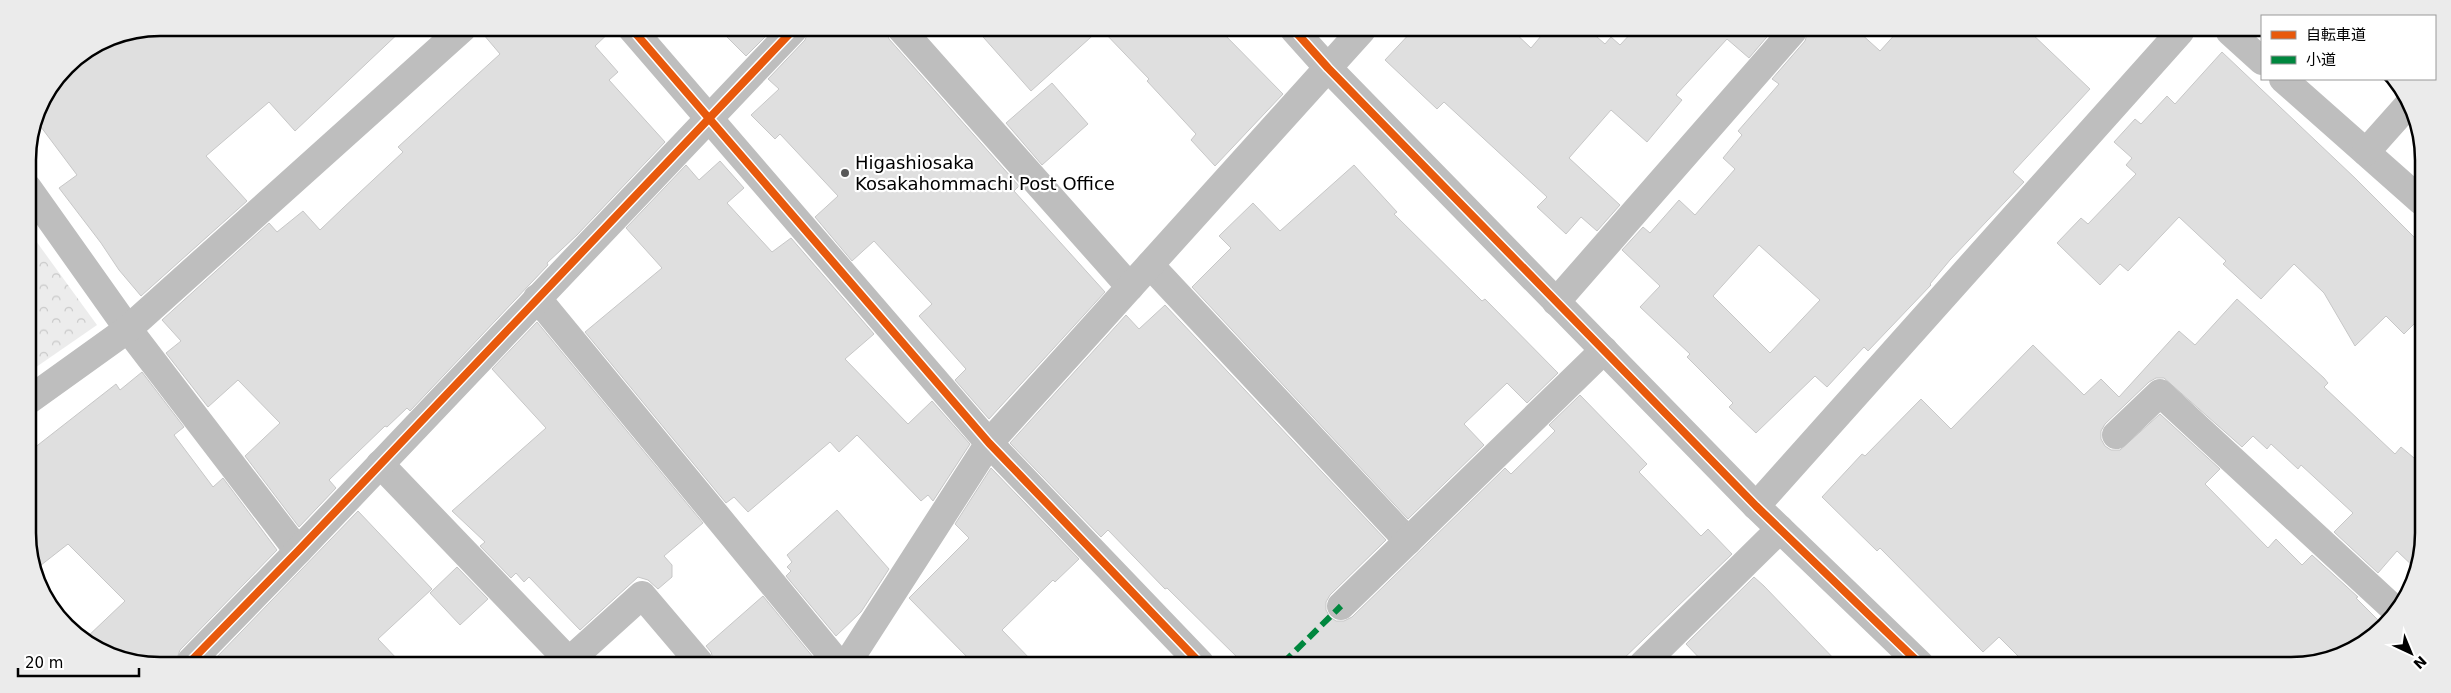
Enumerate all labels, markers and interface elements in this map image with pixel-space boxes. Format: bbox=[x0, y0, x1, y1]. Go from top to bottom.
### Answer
legend bbox=[2261, 15, 2436, 80]
text: 自転車道 bbox=[2306, 26, 2366, 44]
text: 小道 bbox=[2306, 51, 2336, 69]
place label: Higashiosaka Kosakahommachi Post Office bbox=[855, 152, 1115, 194]
marker: Higashiosaka Kosakahommachi Post Office bbox=[839, 167, 851, 179]
north arrow bbox=[2386, 628, 2436, 678]
scale bar bbox=[18, 646, 139, 678]
text: N bbox=[2410, 653, 2430, 672]
text: 20 m bbox=[25, 654, 63, 672]

